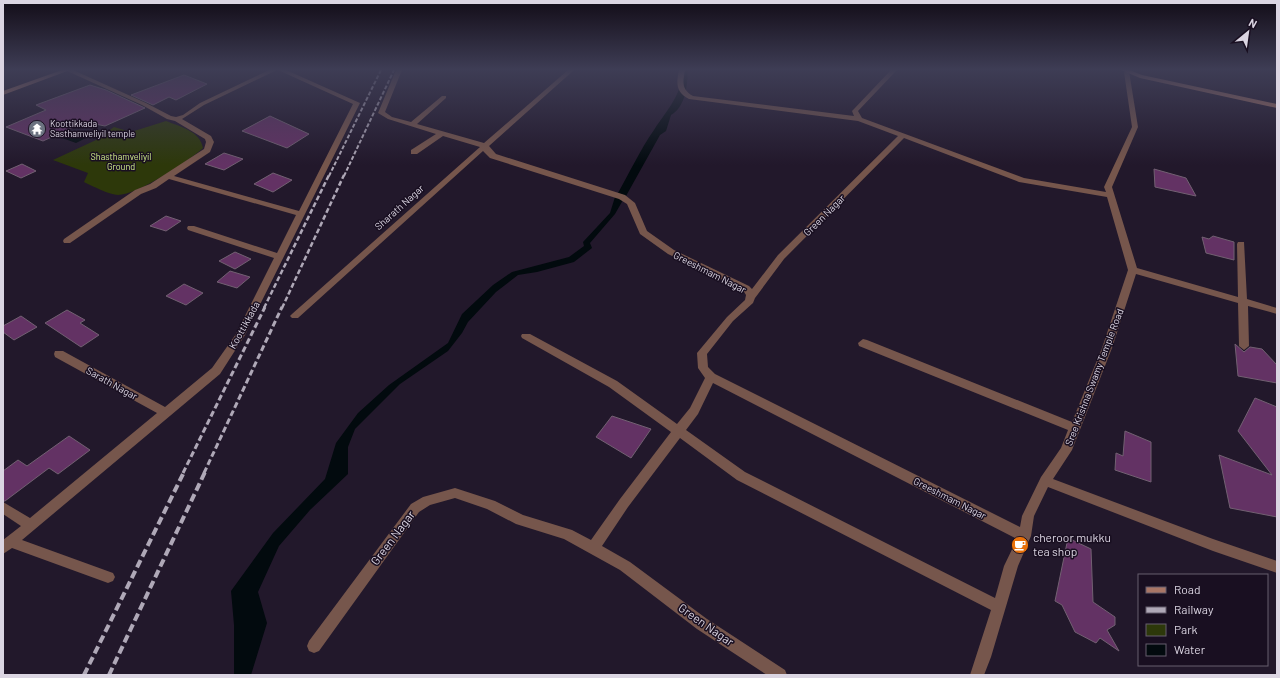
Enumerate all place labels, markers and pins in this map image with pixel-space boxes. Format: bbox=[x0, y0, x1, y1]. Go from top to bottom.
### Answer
place label: Koottikkada Sasthamveliyil temple bbox=[50, 118, 135, 139]
temple icon: Koottikkada Sasthamveliyil temple bbox=[27, 119, 47, 139]
place label: cheroor mukku tea shop bbox=[1033, 530, 1111, 558]
cafe icon: cheroor mukku tea shop bbox=[1010, 535, 1030, 555]

